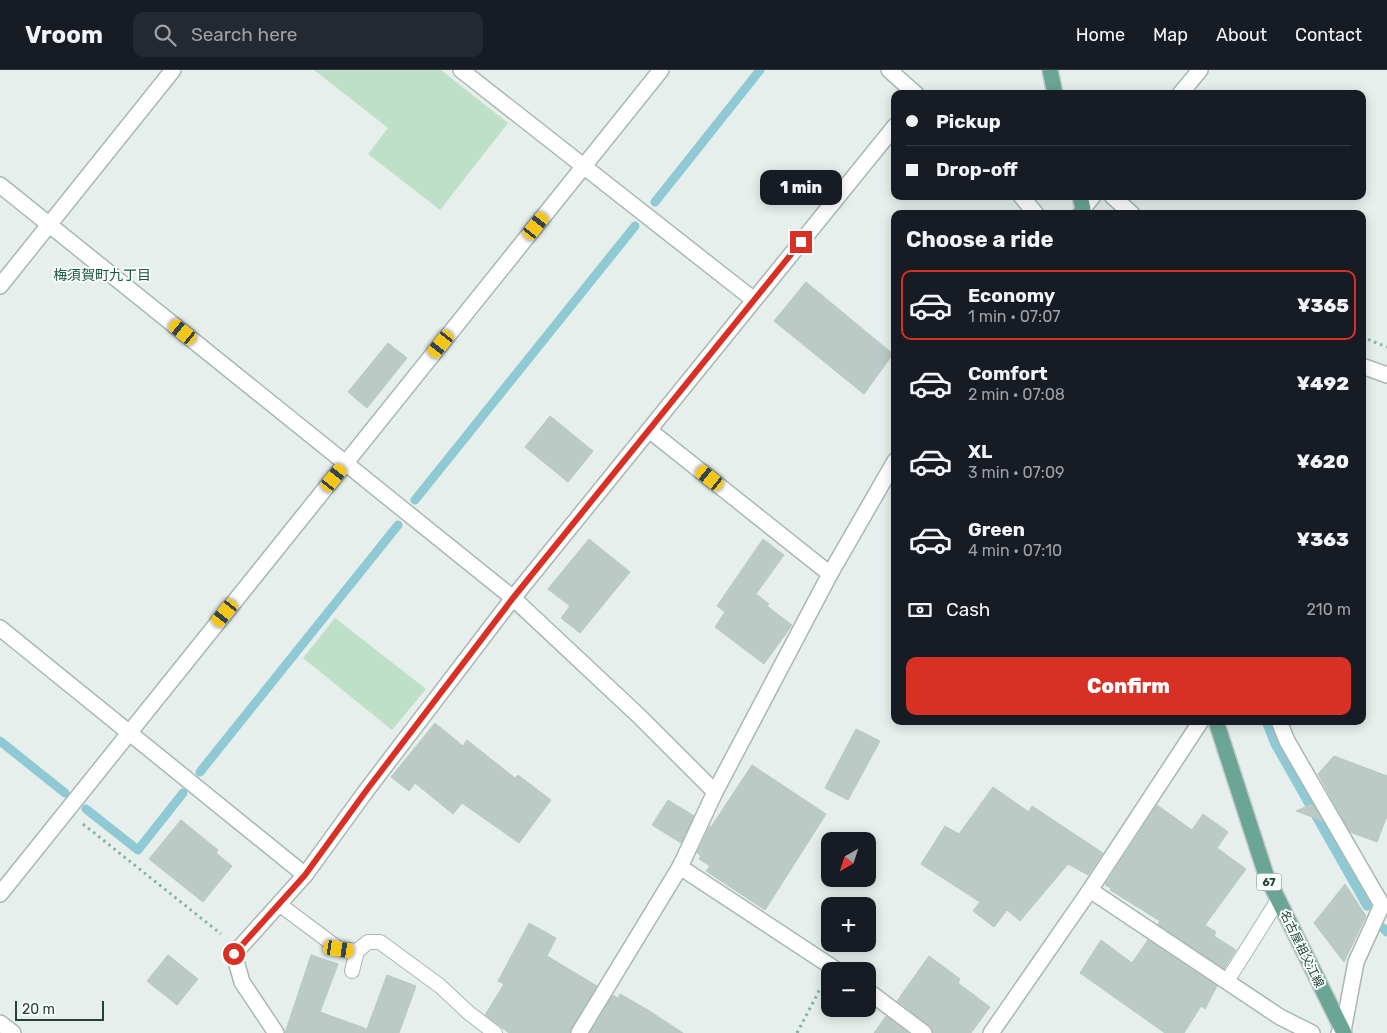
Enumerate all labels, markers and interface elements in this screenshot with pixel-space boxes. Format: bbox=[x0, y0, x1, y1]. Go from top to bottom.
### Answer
search box bbox=[133, 12, 483, 57]
text: Vroom bbox=[25, 21, 103, 49]
icon: search bbox=[151, 21, 179, 49]
text: Search here bbox=[191, 23, 297, 46]
text: Home bbox=[1076, 24, 1125, 46]
text: Map bbox=[1153, 24, 1188, 46]
text: About bbox=[1216, 24, 1267, 46]
text: Contact bbox=[1295, 24, 1362, 46]
text: Pickup bbox=[936, 110, 1001, 133]
text: Drop-off bbox=[936, 158, 1018, 181]
callout: 1 min bbox=[760, 170, 842, 204]
text: 1 min bbox=[780, 178, 822, 197]
car bbox=[520, 210, 551, 242]
text: Choose a ride bbox=[906, 226, 1053, 253]
route end bbox=[790, 231, 812, 253]
district label: 梅須賀町九丁目 bbox=[53, 267, 151, 284]
icon: car bbox=[908, 283, 953, 328]
text: Economy bbox=[968, 284, 1055, 307]
text: ¥365 bbox=[1297, 294, 1349, 317]
text: 1 min · 07:07 bbox=[968, 307, 1061, 326]
car bbox=[166, 317, 199, 347]
car bbox=[425, 328, 456, 360]
icon: car bbox=[908, 361, 953, 406]
text: Comfort bbox=[968, 362, 1048, 385]
text: ¥492 bbox=[1296, 372, 1349, 395]
text: 2 min · 07:08 bbox=[968, 385, 1065, 404]
icon: car bbox=[908, 439, 953, 484]
text: XL bbox=[968, 440, 992, 463]
text: ¥620 bbox=[1296, 450, 1349, 473]
car bbox=[318, 462, 349, 494]
car bbox=[693, 463, 726, 493]
text: 3 min · 07:09 bbox=[968, 463, 1065, 482]
icon: car bbox=[908, 517, 953, 562]
text: Green bbox=[968, 518, 1025, 541]
text: ¥363 bbox=[1297, 528, 1349, 551]
text: 4 min · 07:10 bbox=[968, 541, 1062, 560]
icon: cash bbox=[906, 596, 934, 624]
car bbox=[209, 597, 240, 629]
text: Cash bbox=[946, 598, 990, 621]
text: 210 m bbox=[1306, 600, 1351, 619]
button: Confirm bbox=[906, 657, 1351, 715]
north arrow bbox=[821, 832, 876, 888]
map controls bbox=[821, 832, 876, 1017]
road number: 67 bbox=[1256, 874, 1282, 890]
button: + bbox=[821, 897, 876, 952]
street label: 名古屋祖父江線 bbox=[1277, 908, 1327, 990]
car bbox=[323, 939, 354, 959]
route start bbox=[223, 943, 245, 965]
button: − bbox=[821, 962, 876, 1017]
scale bar bbox=[15, 998, 104, 1021]
text: 20 m bbox=[22, 1001, 55, 1018]

